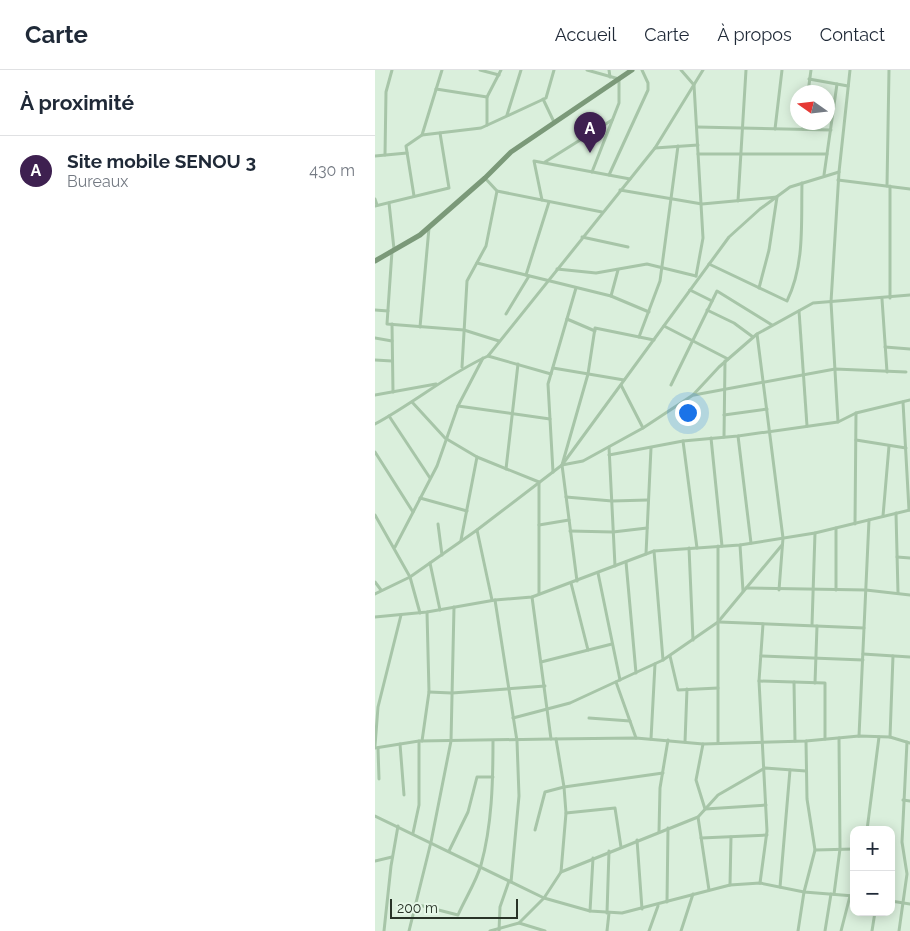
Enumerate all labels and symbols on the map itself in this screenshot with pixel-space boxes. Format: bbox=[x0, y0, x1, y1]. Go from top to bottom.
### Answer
north arrow bbox=[790, 85, 835, 130]
pin: A bbox=[574, 112, 606, 153]
your location bbox=[675, 400, 701, 426]
scale bar bbox=[390, 896, 517, 919]

